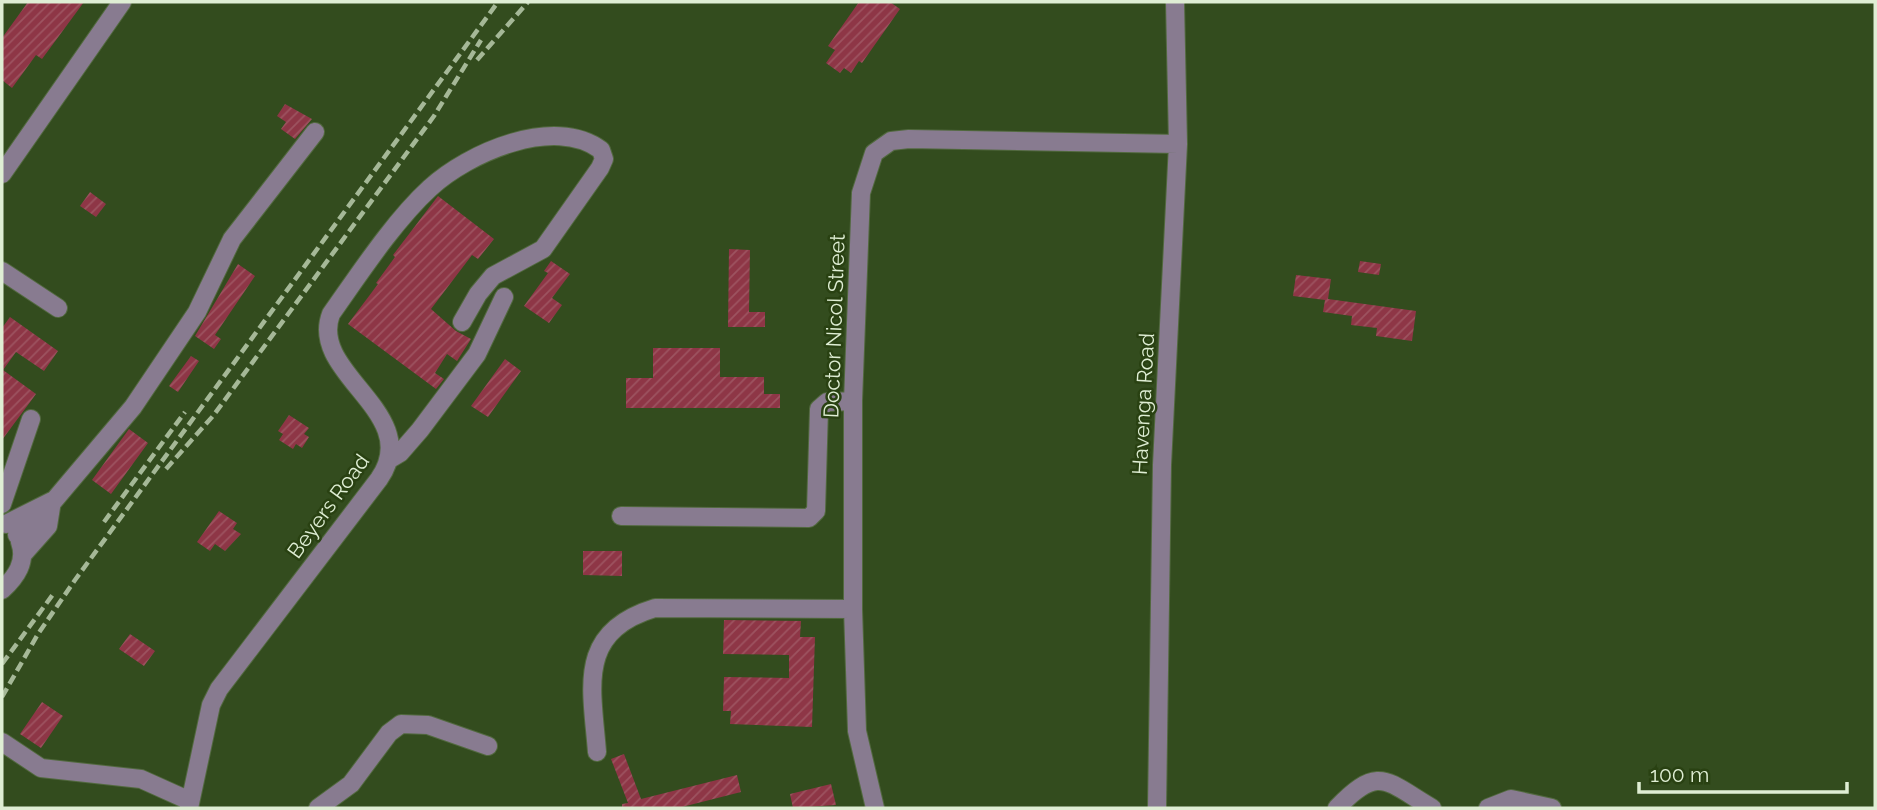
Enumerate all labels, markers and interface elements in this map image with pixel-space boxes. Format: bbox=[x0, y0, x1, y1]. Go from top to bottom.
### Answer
street label: Doctor Nicol Street bbox=[818, 234, 850, 418]
street label: Havenga Road bbox=[1127, 332, 1159, 476]
street label: Beyers Road bbox=[282, 449, 374, 563]
scale bar bbox=[1639, 750, 1847, 794]
text: 100 m bbox=[1650, 762, 1709, 787]

